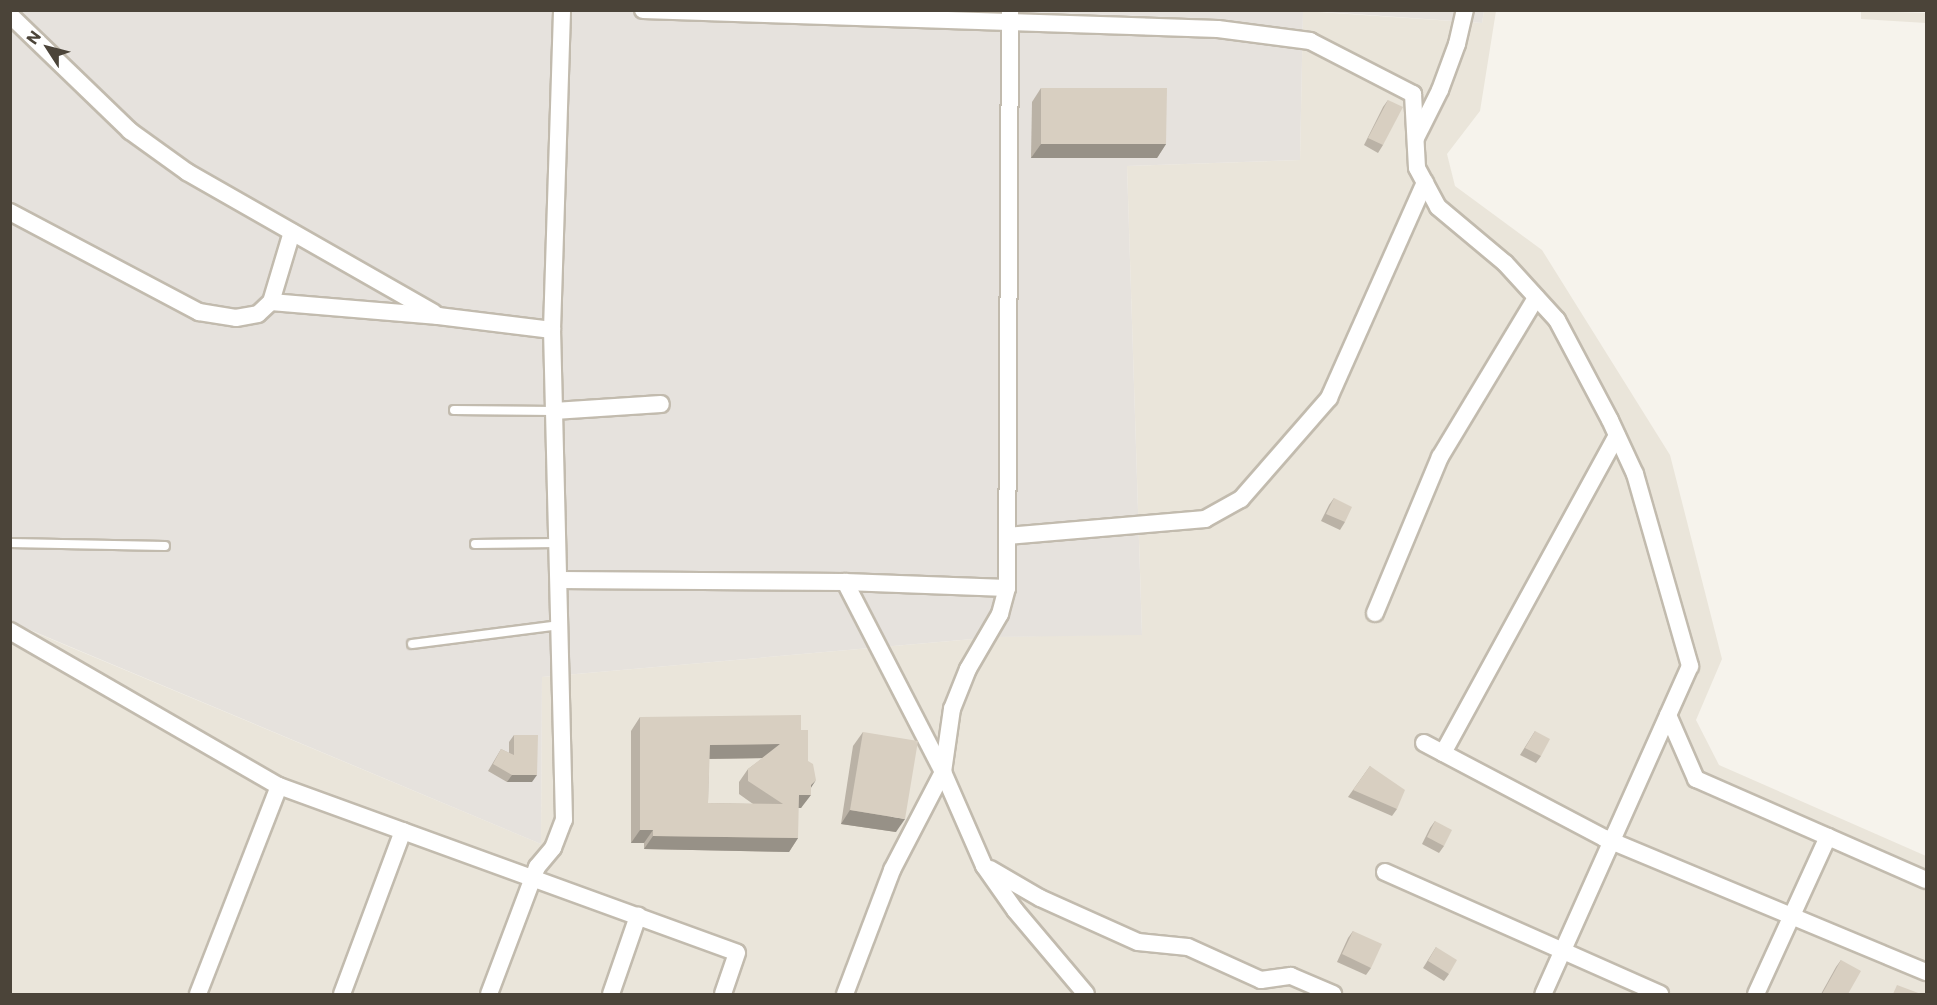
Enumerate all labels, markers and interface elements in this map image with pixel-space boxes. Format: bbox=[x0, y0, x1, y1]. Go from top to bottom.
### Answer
north arrow bbox=[18, 18, 78, 78]
text: N bbox=[22, 27, 44, 48]

